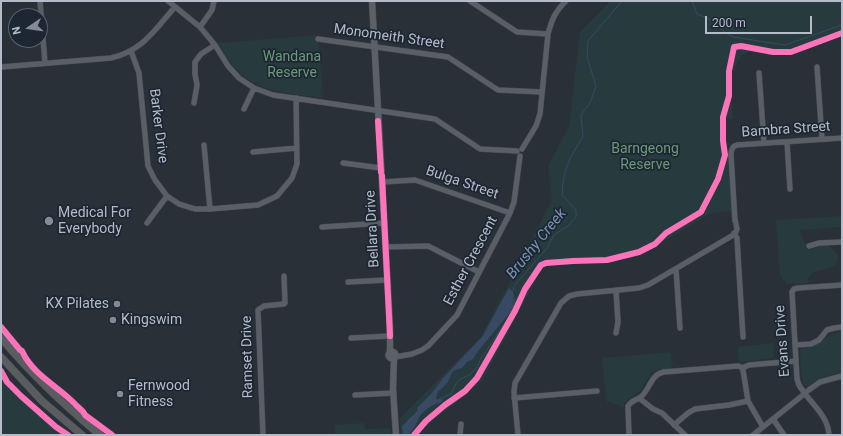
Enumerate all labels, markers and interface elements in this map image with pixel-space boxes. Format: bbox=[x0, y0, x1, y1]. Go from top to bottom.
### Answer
north arrow bbox=[8, 8, 48, 48]
scale bar bbox=[707, 8, 814, 34]
text: 200 m bbox=[712, 16, 746, 30]
street label: Monomeith Street bbox=[333, 21, 445, 53]
text: N bbox=[10, 25, 24, 36]
park label: Wandana Reserve bbox=[263, 49, 321, 82]
street label: Barker Drive bbox=[145, 88, 171, 164]
street label: Bambra Street bbox=[741, 119, 831, 141]
park label: Barngeong Reserve bbox=[611, 141, 679, 174]
street label: Bulga Street bbox=[423, 163, 501, 203]
street label: Bellara Drive bbox=[363, 190, 383, 268]
place label: Medical For Everybody bbox=[58, 205, 131, 238]
water label: Brushy Creek bbox=[503, 205, 571, 283]
street label: Esther Crescent bbox=[440, 214, 502, 308]
marker: Medical For Everybody bbox=[43, 215, 55, 227]
place label: KX Pilates bbox=[45, 296, 109, 312]
marker: KX Pilates bbox=[112, 299, 122, 309]
street label: Evans Drive bbox=[772, 305, 794, 377]
place label: Kingswim bbox=[121, 312, 182, 328]
marker: Kingswim bbox=[108, 315, 118, 325]
street label: Ramset Drive bbox=[239, 316, 257, 398]
place label: Fernwood Fitness bbox=[128, 378, 190, 410]
marker: Fernwood Fitness bbox=[115, 389, 125, 399]

